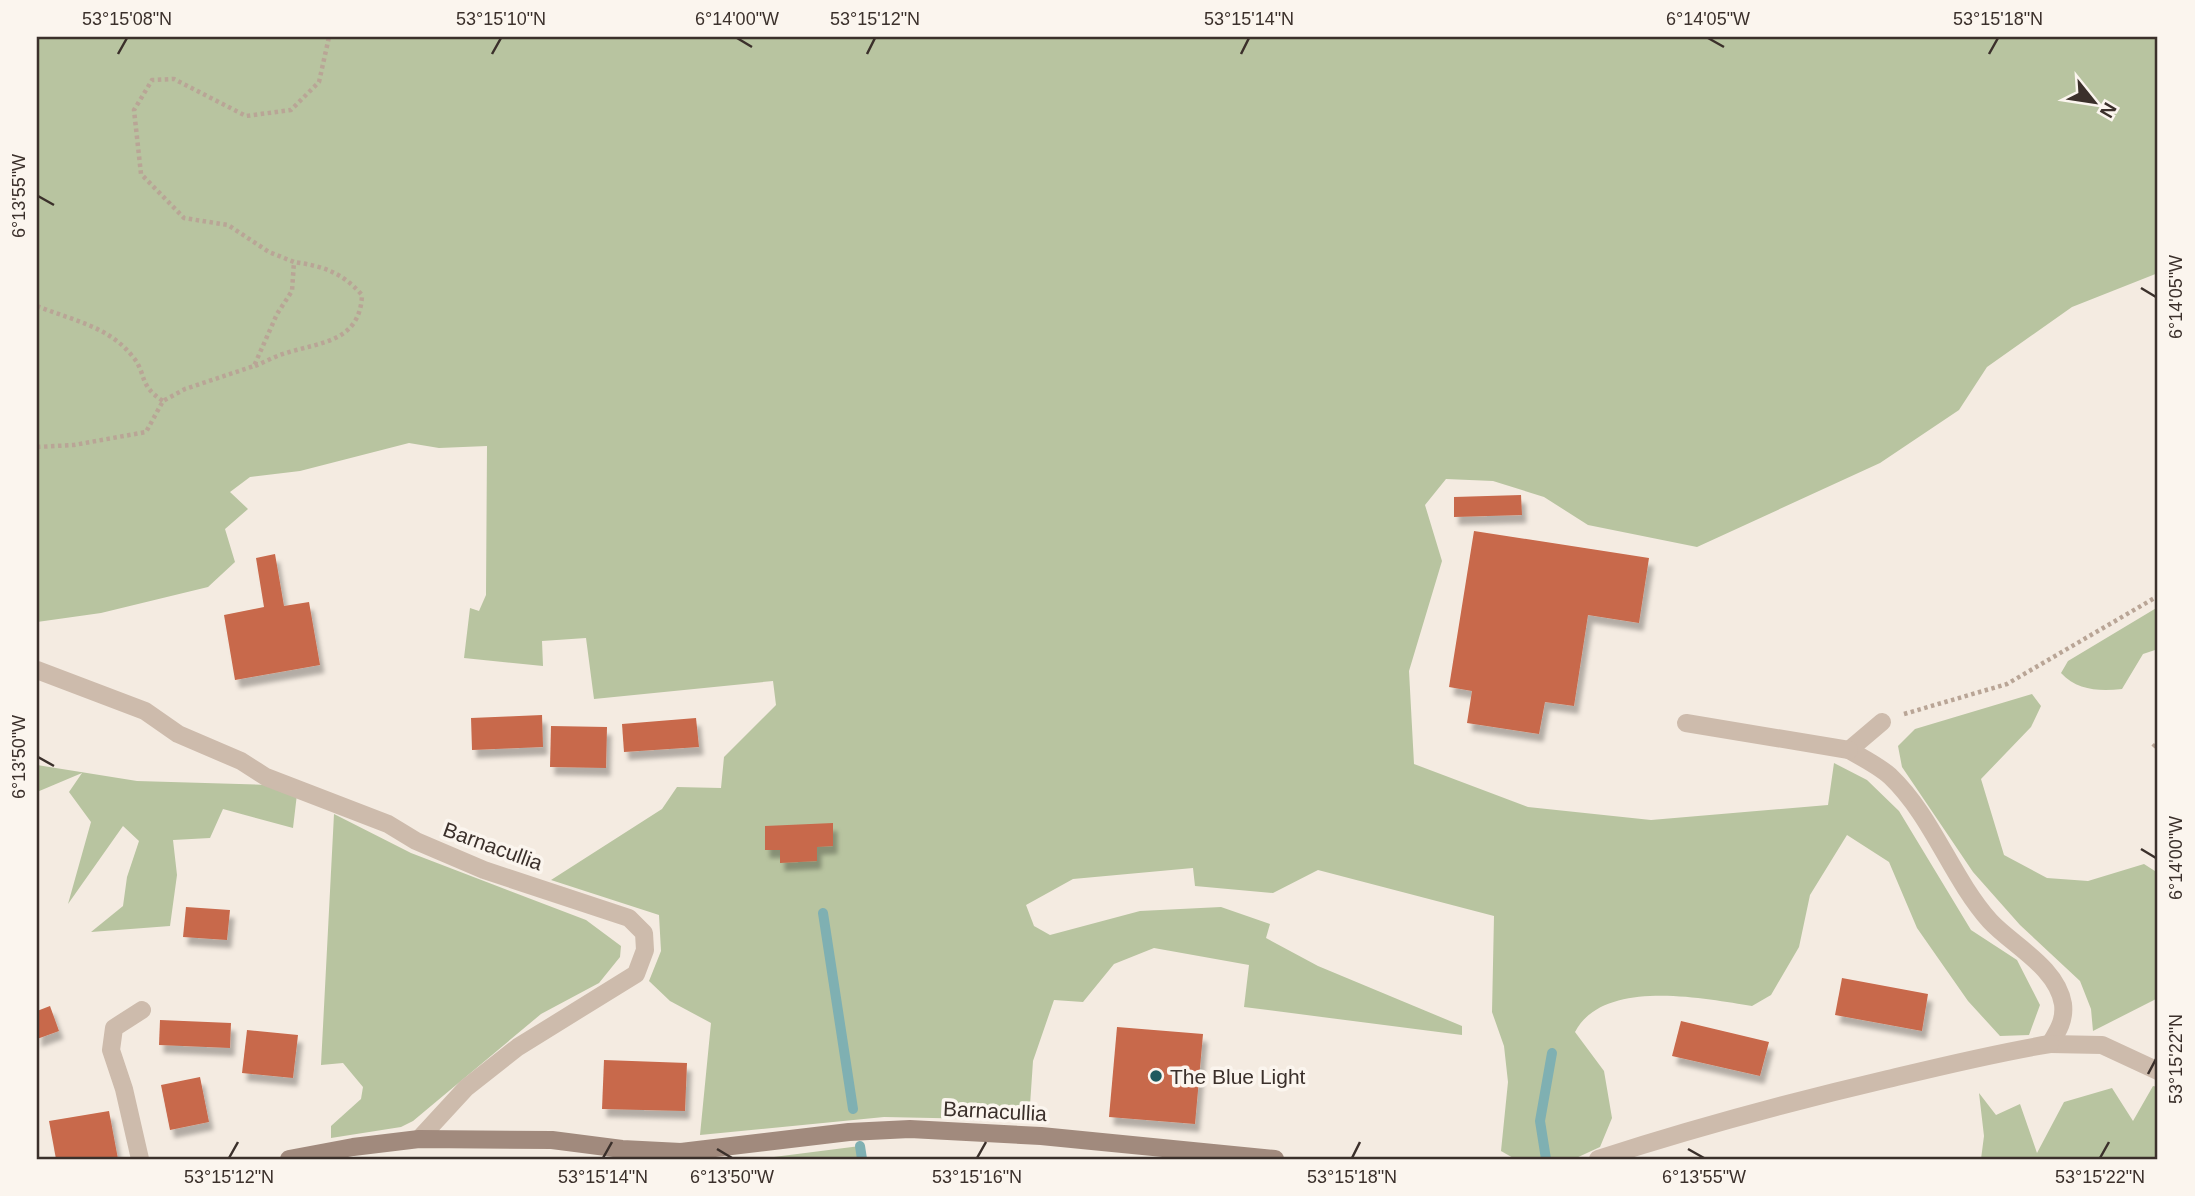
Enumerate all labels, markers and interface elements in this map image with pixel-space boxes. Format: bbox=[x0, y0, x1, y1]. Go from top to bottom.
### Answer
text: 53°15'08"N bbox=[82, 9, 172, 29]
text: 53°15'10"N bbox=[456, 9, 546, 29]
text: 6°14'00"W bbox=[695, 9, 779, 29]
text: 53°15'12"N bbox=[830, 9, 920, 29]
text: 53°15'14"N bbox=[1204, 9, 1294, 29]
text: 6°14'05"W bbox=[1666, 9, 1750, 29]
text: 53°15'18"N bbox=[1953, 9, 2043, 29]
north arrow bbox=[2058, 66, 2128, 136]
text: N bbox=[2096, 99, 2121, 121]
text: 6°13'55"W bbox=[9, 154, 29, 238]
text: 6°14'05"W bbox=[2166, 255, 2186, 339]
text: 6°13'50"W bbox=[9, 715, 29, 799]
text: 6°14'00"W bbox=[2166, 816, 2186, 900]
street label: Barnacullia bbox=[440, 817, 546, 875]
text: 53°15'22"N bbox=[2166, 1014, 2186, 1104]
place label: The Blue Light bbox=[1170, 1065, 1306, 1088]
marker: The Blue Light bbox=[1148, 1068, 1164, 1084]
street label: Barnacullia bbox=[943, 1097, 1048, 1125]
text: 53°15'12"N bbox=[184, 1167, 274, 1187]
text: 53°15'14"N bbox=[558, 1167, 648, 1187]
text: 6°13'50"W bbox=[690, 1167, 774, 1187]
text: 53°15'16"N bbox=[932, 1167, 1022, 1187]
text: 53°15'18"N bbox=[1307, 1167, 1397, 1187]
text: 6°13'55"W bbox=[1662, 1167, 1746, 1187]
text: 53°15'22"N bbox=[2055, 1167, 2145, 1187]

